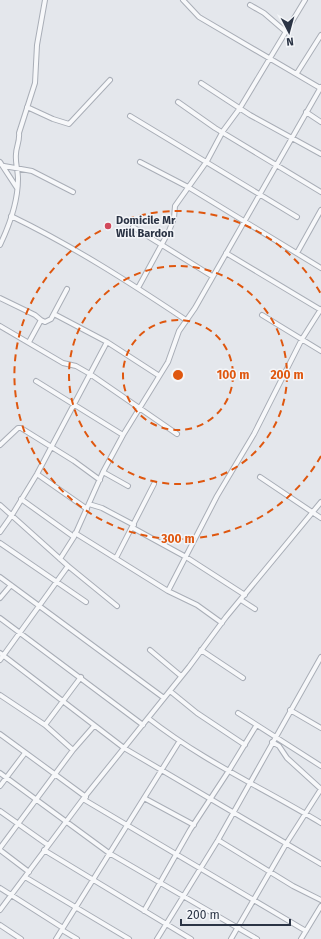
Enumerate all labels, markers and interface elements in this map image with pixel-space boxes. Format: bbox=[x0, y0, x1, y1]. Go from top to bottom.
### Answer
north arrow bbox=[269, 12, 309, 52]
text: N bbox=[286, 35, 294, 48]
place label: Domicile Mr Will Bardon bbox=[116, 214, 176, 240]
marker: Domicile Mr Will Bardon bbox=[103, 221, 113, 231]
centre of rings bbox=[171, 368, 185, 382]
text: 100 m bbox=[217, 368, 249, 382]
text: 200 m bbox=[270, 368, 304, 382]
text: 300 m bbox=[160, 532, 195, 546]
scale bar bbox=[181, 901, 290, 927]
text: 200 m bbox=[187, 908, 220, 922]

